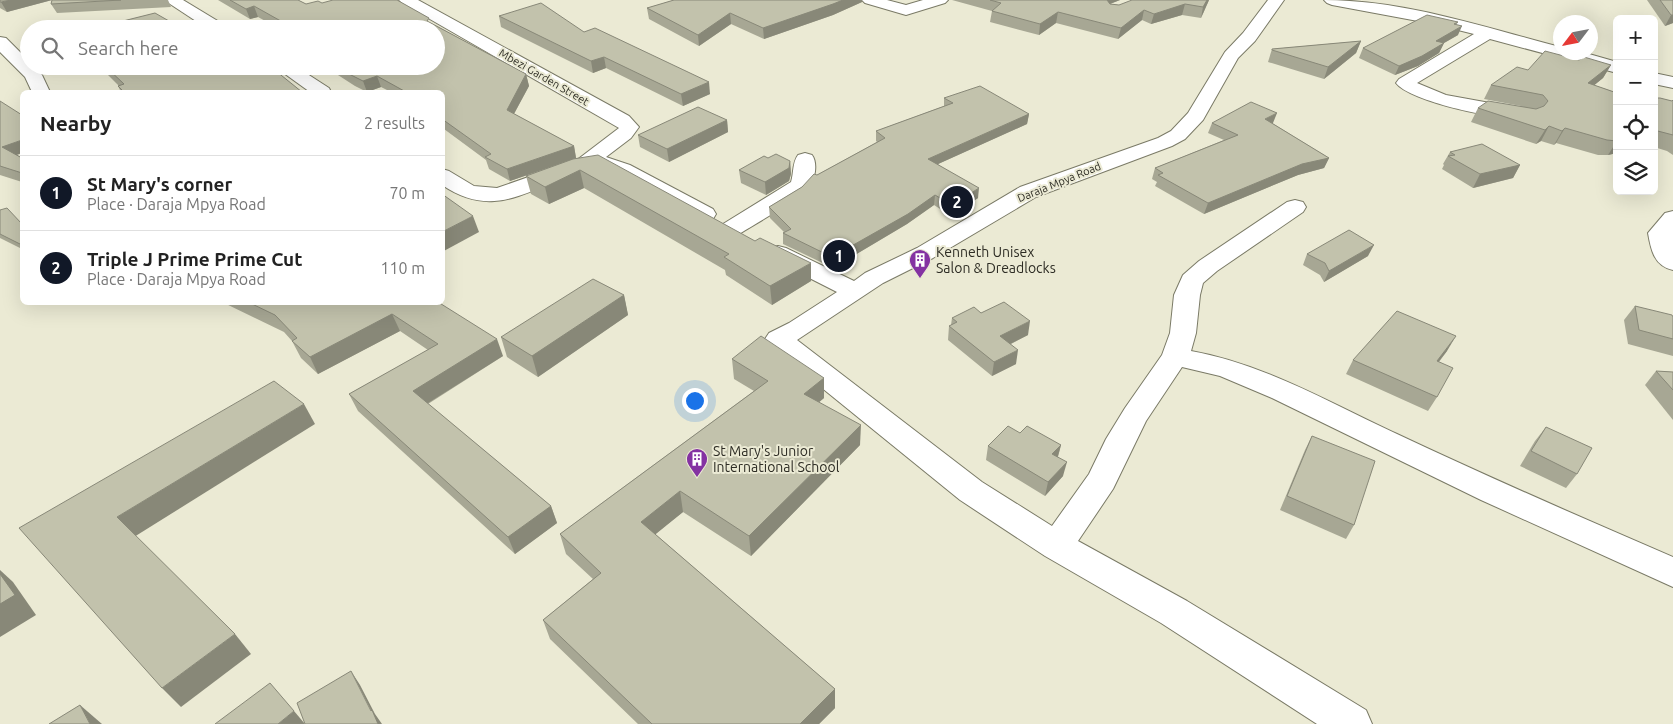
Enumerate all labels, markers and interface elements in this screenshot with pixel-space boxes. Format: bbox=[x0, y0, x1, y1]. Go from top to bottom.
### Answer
north arrow bbox=[1553, 15, 1598, 60]
map controls bbox=[1613, 15, 1658, 195]
button: + bbox=[1613, 15, 1658, 60]
search box bbox=[20, 20, 445, 75]
icon: search bbox=[38, 34, 66, 62]
text: Search here bbox=[78, 37, 178, 59]
street label: Mbezi Garden Street bbox=[497, 46, 592, 108]
button: − bbox=[1613, 60, 1658, 105]
button: locate bbox=[1613, 105, 1658, 150]
text: Nearby bbox=[40, 111, 111, 135]
text: 2 results bbox=[364, 114, 425, 132]
button: layers bbox=[1613, 150, 1658, 195]
street label: Daraja Mpya Road bbox=[1016, 160, 1102, 204]
text: St Mary's corner bbox=[87, 173, 232, 195]
pin: 2 bbox=[941, 183, 973, 221]
text: 1 bbox=[51, 184, 61, 202]
text: 70 m bbox=[389, 184, 425, 202]
text: Place · Daraja Mpya Road bbox=[87, 195, 266, 213]
pin: 1 bbox=[823, 237, 855, 275]
place label: Kenneth Unisex Salon & Dreadlocks bbox=[936, 244, 1056, 276]
text: Triple J Prime Prime Cut bbox=[87, 248, 302, 270]
building icon: Kenneth Unisex Salon & Dreadlocks bbox=[908, 248, 932, 279]
text: 2 bbox=[51, 259, 61, 277]
text: 110 m bbox=[380, 259, 425, 277]
text: Place · Daraja Mpya Road bbox=[87, 270, 266, 288]
your location bbox=[682, 388, 708, 414]
place label: St Mary's Junior International School bbox=[713, 443, 840, 475]
building icon: St Mary's Junior International School bbox=[685, 447, 709, 478]

